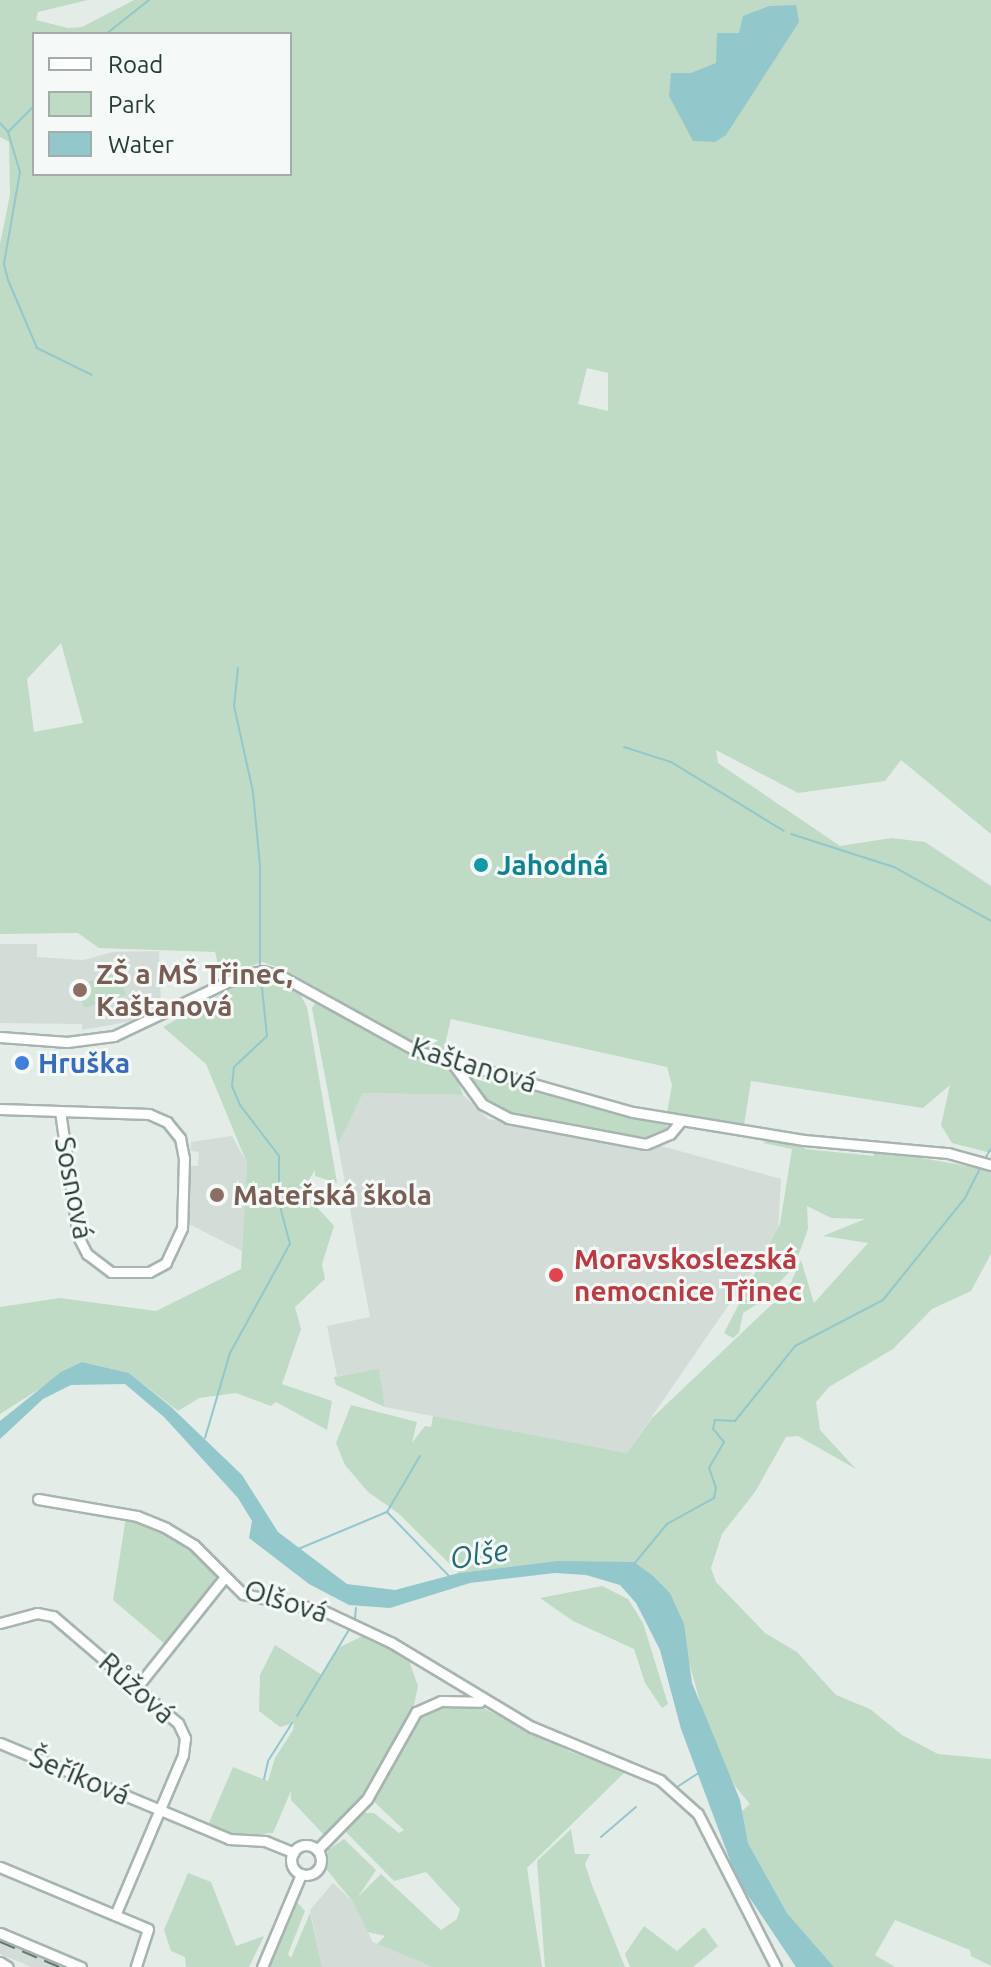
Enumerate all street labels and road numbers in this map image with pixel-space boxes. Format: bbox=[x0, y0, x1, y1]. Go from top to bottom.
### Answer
street label: Kaštanová bbox=[407, 1030, 541, 1100]
street label: Sosnová bbox=[48, 1134, 100, 1242]
street label: Olšová bbox=[240, 1572, 332, 1630]
street label: Růžová bbox=[92, 1645, 182, 1731]
street label: Šeříková bbox=[25, 1740, 135, 1812]

